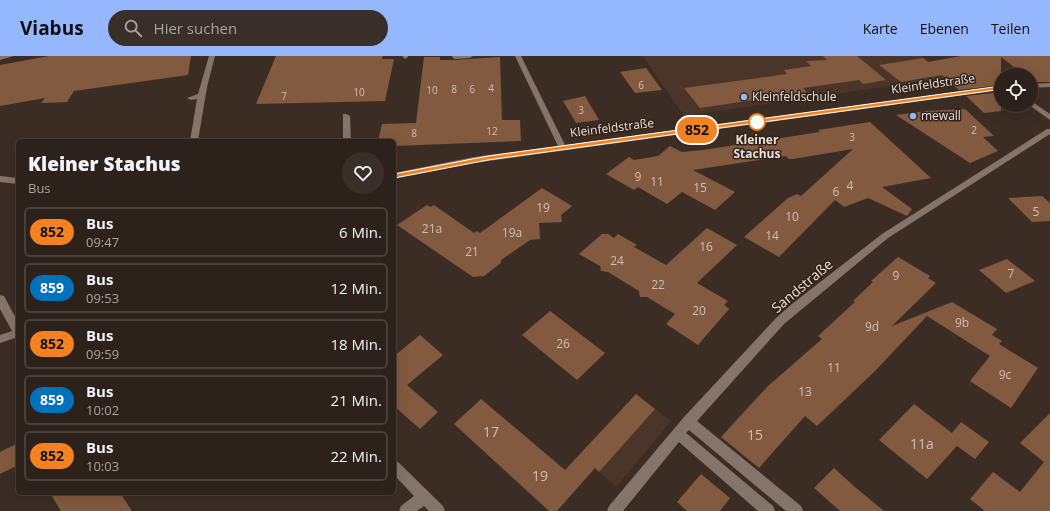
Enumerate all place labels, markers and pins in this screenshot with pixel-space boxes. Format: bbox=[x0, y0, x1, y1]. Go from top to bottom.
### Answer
place label: Kleinfeldschule bbox=[752, 88, 837, 105]
marker: Kleinfeldschule bbox=[739, 92, 749, 102]
place label: mewall bbox=[921, 107, 961, 124]
marker: mewall bbox=[908, 111, 918, 121]
marker: Kleiner Stachus bbox=[748, 113, 766, 131]
place label: Kleiner Stachus bbox=[734, 131, 781, 162]

